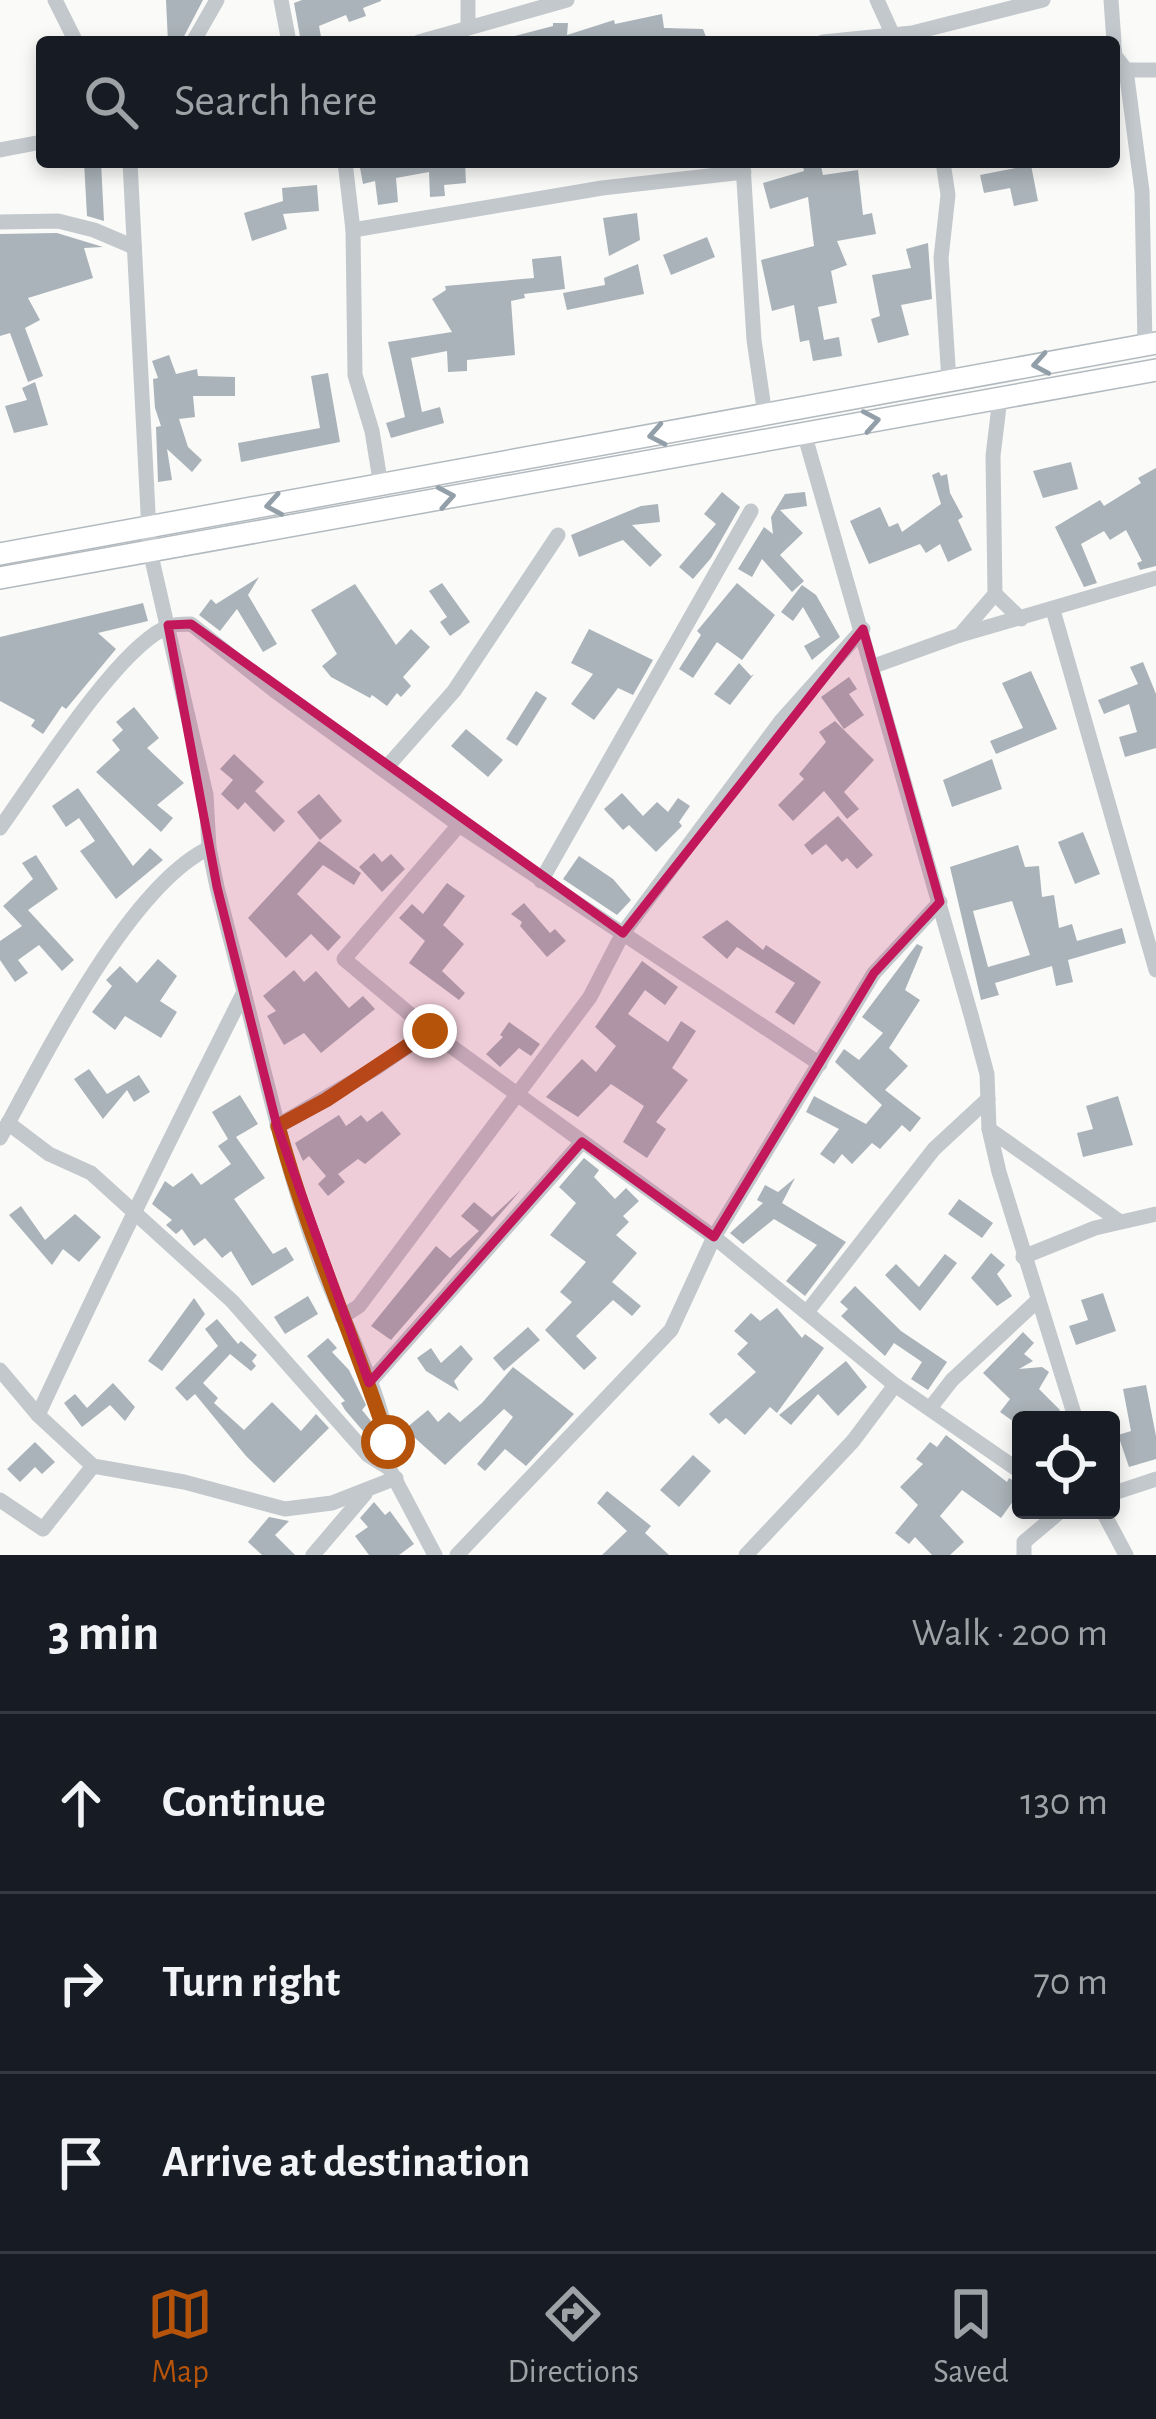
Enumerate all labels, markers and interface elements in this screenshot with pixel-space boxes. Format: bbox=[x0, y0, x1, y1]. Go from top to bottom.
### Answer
search box bbox=[36, 36, 1120, 168]
icon: search bbox=[78, 69, 144, 135]
text: Search here bbox=[174, 79, 377, 124]
one-way arrow bbox=[1031, 350, 1051, 376]
one-way arrow bbox=[861, 409, 881, 435]
one-way arrow bbox=[648, 421, 668, 447]
one-way arrow bbox=[435, 485, 455, 511]
one-way arrow bbox=[264, 491, 284, 516]
route end bbox=[403, 1004, 457, 1058]
map controls bbox=[1012, 1411, 1120, 1519]
button: locate bbox=[1012, 1411, 1120, 1519]
route start bbox=[361, 1415, 415, 1469]
text: 3 min bbox=[48, 1608, 159, 1659]
text: Walk · 200 m bbox=[911, 1614, 1108, 1653]
icon: ahead bbox=[48, 1770, 114, 1836]
text: Continue bbox=[162, 1780, 326, 1825]
text: 130 m bbox=[1020, 1783, 1108, 1822]
icon: right bbox=[48, 1950, 114, 2016]
text: Turn right bbox=[162, 1960, 340, 2005]
text: 70 m bbox=[1034, 1963, 1108, 2002]
icon: arrive bbox=[48, 2130, 114, 2196]
text: Arrive at destination bbox=[162, 2140, 530, 2185]
tab: Map bbox=[147, 2281, 213, 2393]
tab: Directions bbox=[507, 2281, 639, 2393]
tab: Saved bbox=[933, 2281, 1009, 2393]

